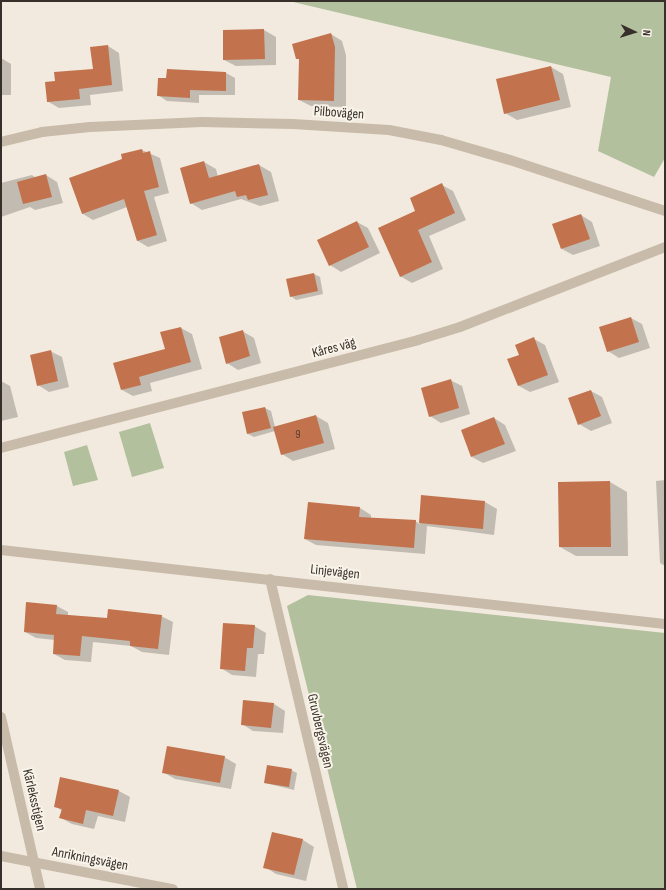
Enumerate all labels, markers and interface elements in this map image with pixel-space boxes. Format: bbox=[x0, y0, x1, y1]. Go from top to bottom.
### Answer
north arrow bbox=[614, 12, 654, 52]
text: N bbox=[640, 29, 653, 36]
street label: Pilbovägen bbox=[313, 103, 365, 123]
street label: Kåres väg bbox=[310, 334, 358, 362]
house number: 9 bbox=[295, 428, 301, 442]
street label: Linjevägen bbox=[309, 561, 361, 583]
street label: Gruvbergsvägen bbox=[303, 692, 337, 770]
street label: Kärleksstigen bbox=[19, 767, 49, 833]
street label: Anrikningsvägen bbox=[51, 843, 129, 875]

